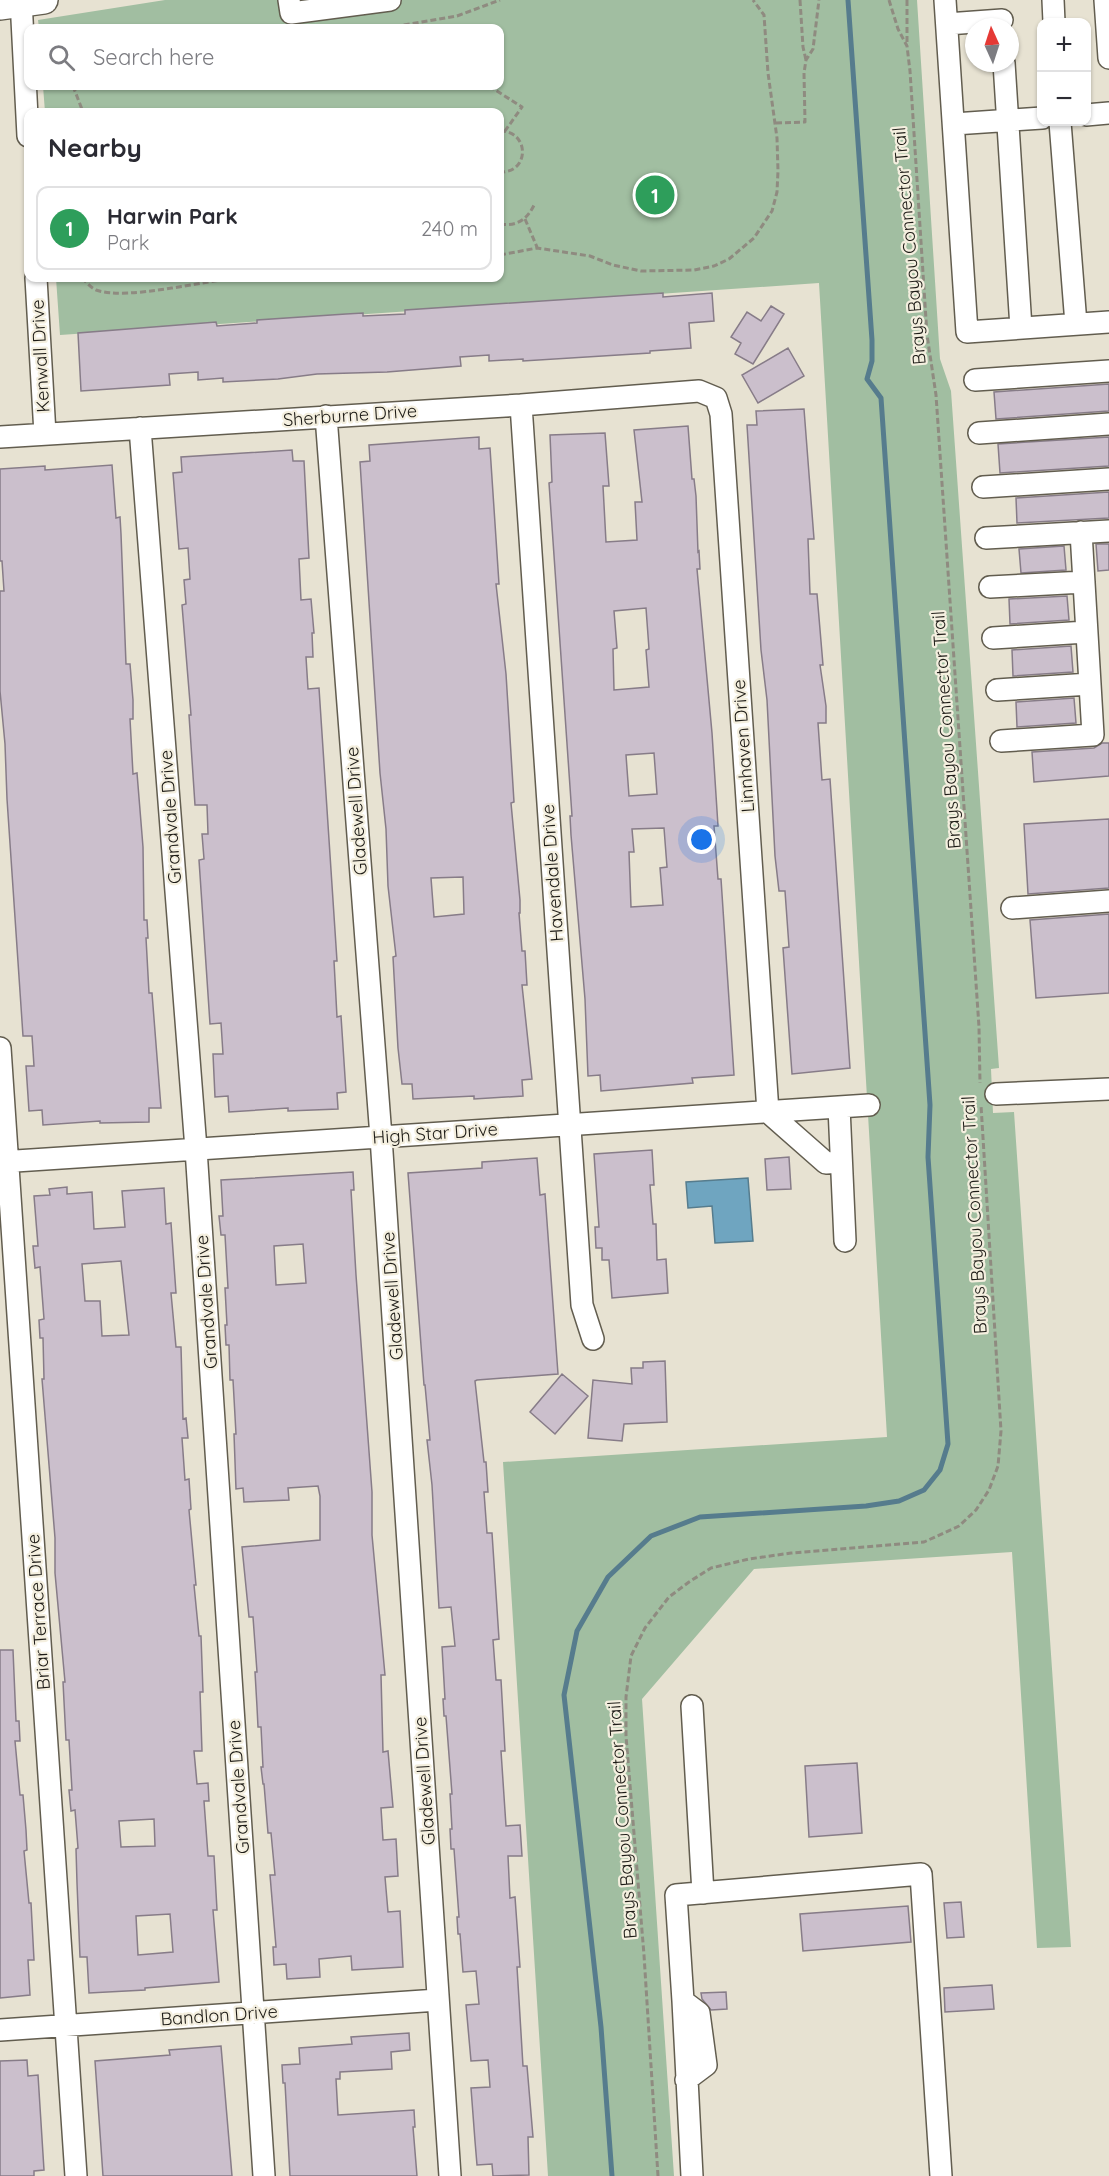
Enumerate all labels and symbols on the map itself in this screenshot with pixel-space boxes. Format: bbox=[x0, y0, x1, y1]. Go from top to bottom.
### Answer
north arrow bbox=[965, 18, 1019, 72]
street label: Brays Bayou Connector Trail bbox=[887, 126, 931, 366]
pin: 1 bbox=[636, 172, 674, 218]
street label: Kenwall Drive bbox=[26, 299, 54, 413]
street label: Sherburne Drive bbox=[282, 399, 418, 431]
street label: Brays Bayou Connector Trail bbox=[926, 610, 966, 850]
street label: Linnhaven Drive bbox=[727, 679, 759, 813]
street label: Gladewell Drive bbox=[340, 746, 372, 876]
street label: Grandvale Drive bbox=[154, 749, 186, 885]
street label: Havendale Drive bbox=[536, 803, 568, 943]
your location bbox=[687, 825, 716, 854]
street label: Brays Bayou Connector Trail bbox=[956, 1095, 992, 1335]
street label: High Star Drive bbox=[372, 1117, 498, 1149]
street label: Gladewell Drive bbox=[376, 1231, 408, 1361]
street label: Grandvale Drive bbox=[190, 1234, 222, 1370]
street label: Briar Terrace Drive bbox=[21, 1533, 55, 1691]
street label: Brays Bayou Connector Trail bbox=[602, 1700, 642, 1940]
street label: Gladewell Drive bbox=[408, 1716, 440, 1846]
street label: Grandvale Drive bbox=[222, 1719, 254, 1855]
street label: Bandlon Drive bbox=[160, 1999, 278, 2031]

